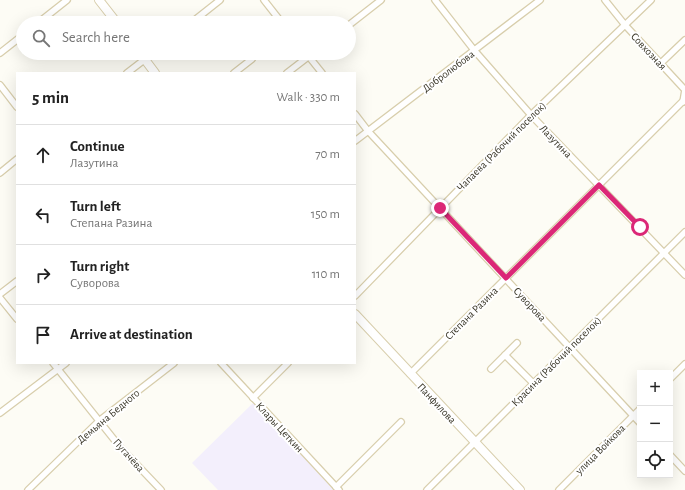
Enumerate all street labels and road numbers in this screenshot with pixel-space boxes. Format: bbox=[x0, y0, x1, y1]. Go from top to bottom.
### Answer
street label: Совхозная bbox=[629, 31, 669, 72]
street label: Добролюбова bbox=[420, 48, 476, 94]
street label: Чапаева (Рабочий поселок) bbox=[455, 100, 548, 193]
street label: Лазутина bbox=[537, 123, 574, 160]
street label: Степана Разина bbox=[443, 285, 500, 342]
street label: Суворова bbox=[511, 285, 548, 324]
street label: Красина (Рабочий поселок) bbox=[509, 314, 603, 408]
street label: Панфилова bbox=[415, 381, 458, 426]
street label: Демьяна Бедного bbox=[75, 387, 142, 446]
street label: Клары Цеткин bbox=[254, 400, 305, 454]
street label: улица Войкова bbox=[573, 422, 627, 477]
street label: Пугачёва bbox=[111, 437, 146, 474]

